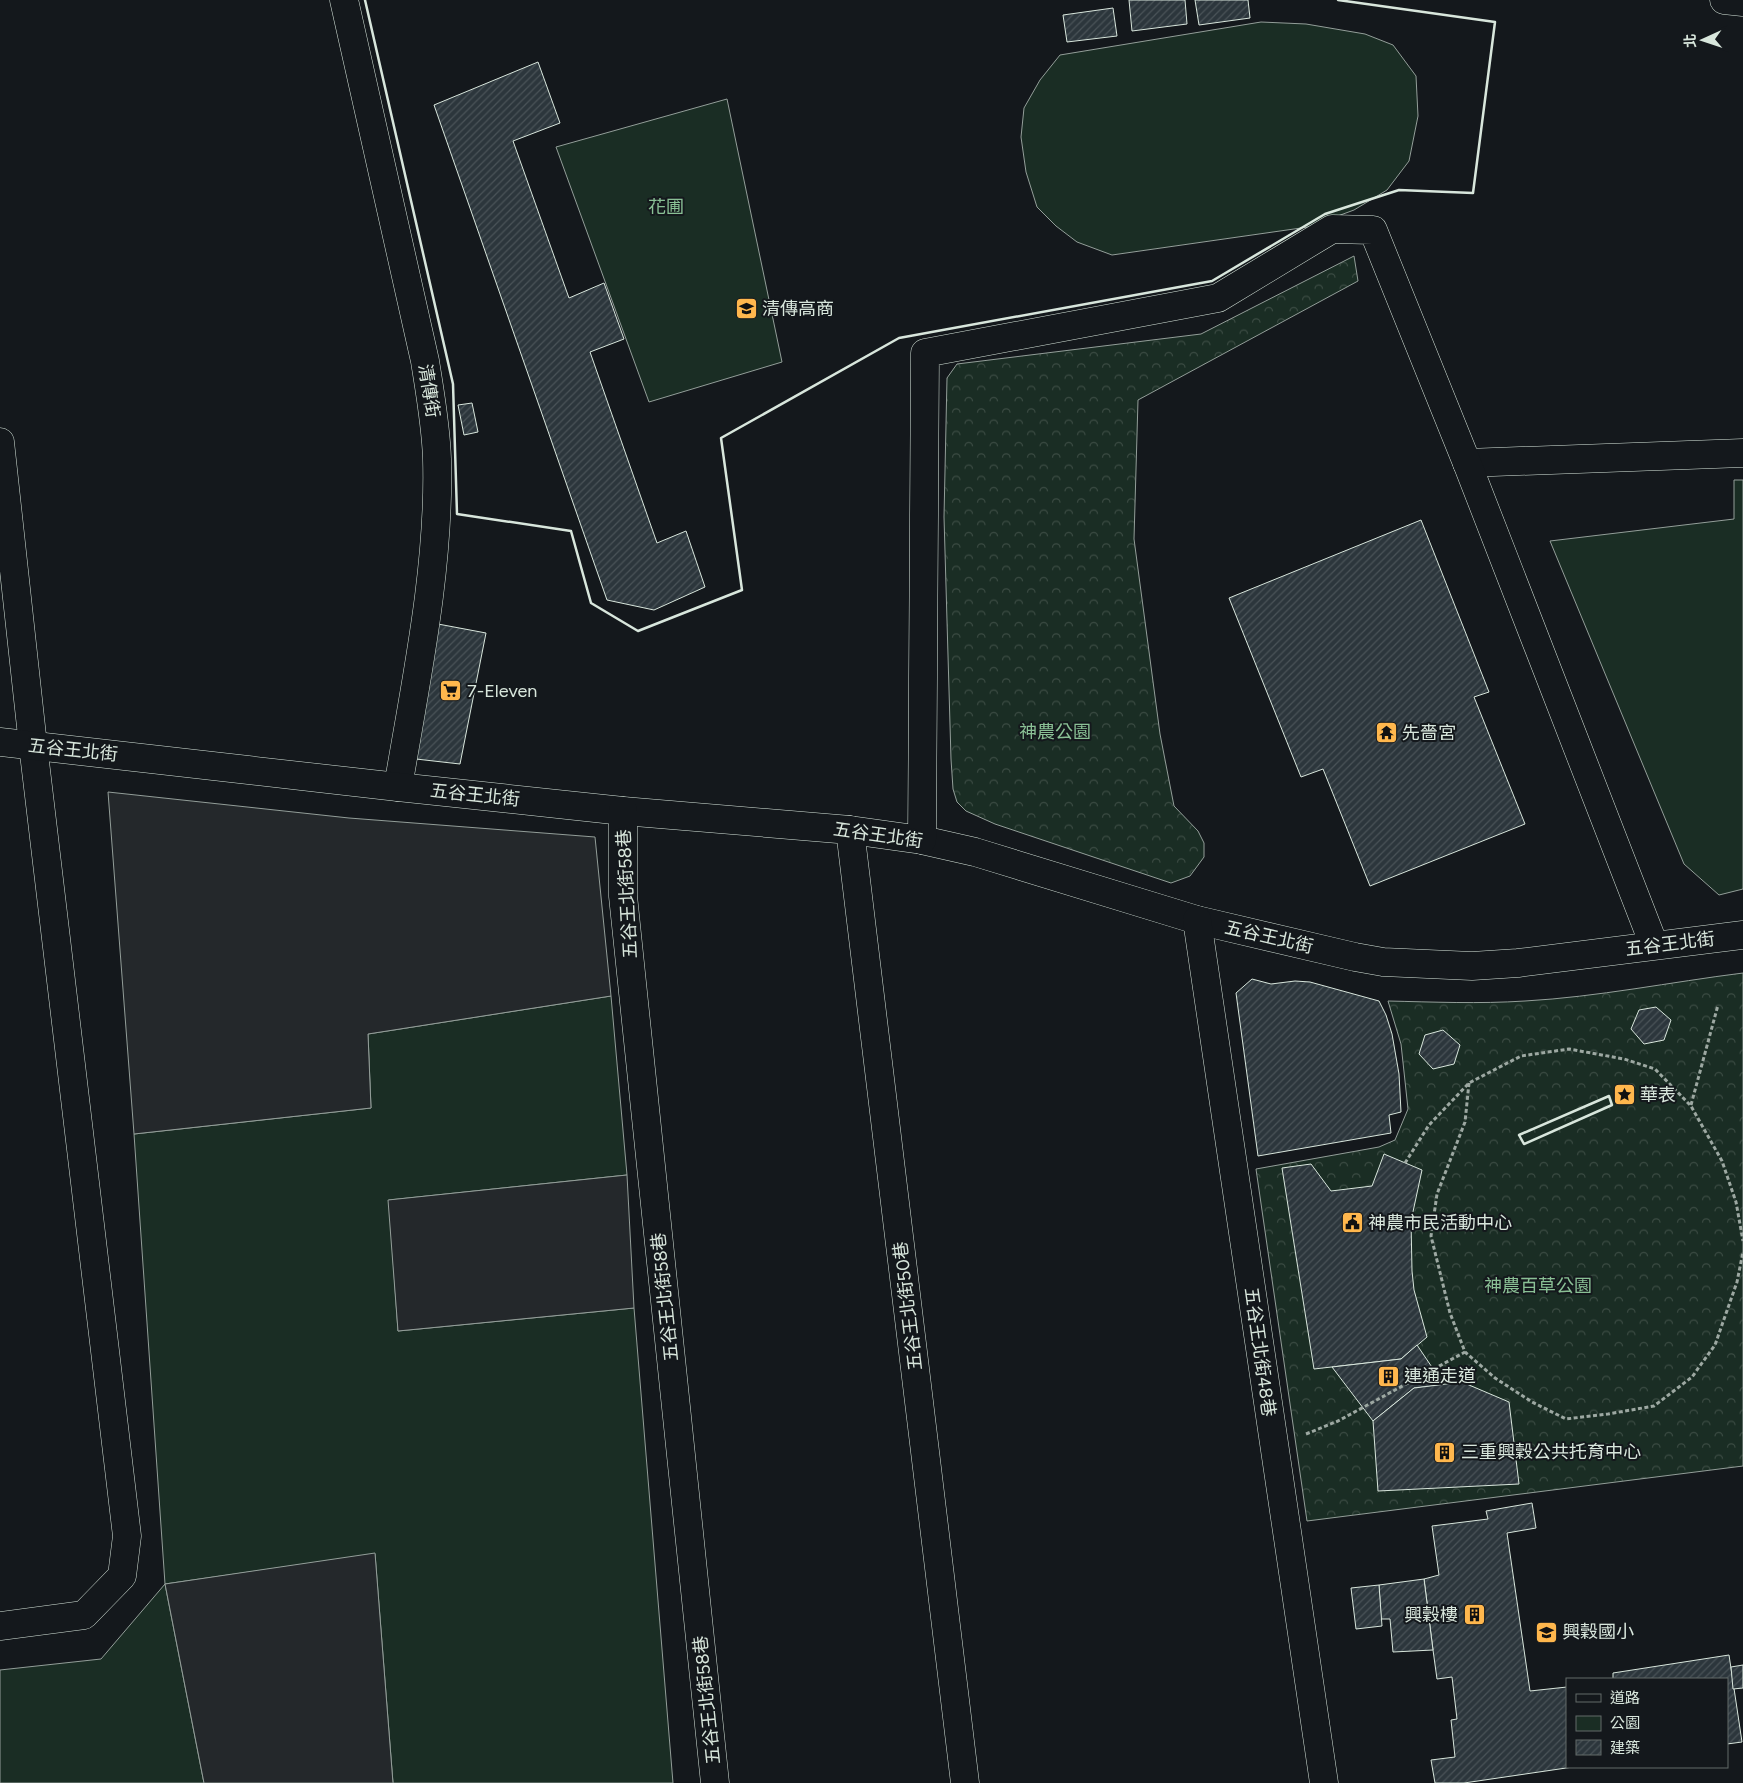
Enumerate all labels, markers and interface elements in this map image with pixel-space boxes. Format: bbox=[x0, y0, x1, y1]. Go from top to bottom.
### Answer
north arrow bbox=[1678, 15, 1728, 65]
text: 北 bbox=[1682, 33, 1699, 48]
park label: 花圃 bbox=[648, 196, 684, 218]
school or university icon: 清傳高商 bbox=[734, 297, 758, 321]
place label: 清傳高商 bbox=[762, 298, 834, 320]
street label: 清傳街 bbox=[414, 363, 444, 419]
supermarket icon: 7-Eleven bbox=[439, 679, 463, 703]
place label: 7-Eleven bbox=[467, 680, 537, 702]
park label: 神農公園 bbox=[1019, 721, 1091, 743]
temple icon: 先嗇宮 bbox=[1374, 721, 1398, 745]
place label: 先嗇宮 bbox=[1402, 722, 1456, 744]
street label: 五谷王北街 bbox=[27, 734, 119, 766]
street label: 五谷王北街 bbox=[429, 779, 521, 811]
street label: 五谷王北街 bbox=[832, 818, 924, 852]
street label: 五谷王北街58巷 bbox=[613, 829, 641, 959]
street label: 五谷王北街 bbox=[1223, 916, 1315, 958]
street label: 五谷王北街 bbox=[1624, 928, 1716, 960]
place icon: 華表 bbox=[1612, 1083, 1636, 1107]
place label: 華表 bbox=[1640, 1084, 1676, 1106]
public building icon: 神農市民活動中心 bbox=[1340, 1211, 1364, 1235]
place label: 神農市民活動中心 bbox=[1368, 1212, 1512, 1234]
street label: 五谷王北街58巷 bbox=[647, 1232, 683, 1362]
street label: 五谷王北街50巷 bbox=[889, 1240, 927, 1372]
park label: 神農百草公園 bbox=[1484, 1275, 1592, 1297]
street label: 五谷王北街48巷 bbox=[1240, 1286, 1280, 1418]
building icon: 連通走道 bbox=[1376, 1364, 1400, 1388]
place label: 連通走道 bbox=[1404, 1365, 1476, 1387]
building icon: 三重興穀公共托育中心 bbox=[1433, 1440, 1457, 1464]
place label: 三重興穀公共托育中心 bbox=[1461, 1441, 1641, 1463]
building icon: 興穀樓 bbox=[1462, 1603, 1486, 1627]
place label: 興穀樓 bbox=[1404, 1604, 1458, 1626]
school or university icon: 興穀國小 bbox=[1534, 1620, 1558, 1644]
place label: 興穀國小 bbox=[1562, 1621, 1634, 1643]
street label: 五谷王北街58巷 bbox=[689, 1635, 725, 1765]
legend bbox=[1566, 1678, 1728, 1768]
text: 道路 bbox=[1610, 1689, 1640, 1707]
text: 公園 bbox=[1610, 1714, 1640, 1732]
text: 建築 bbox=[1610, 1739, 1640, 1757]

